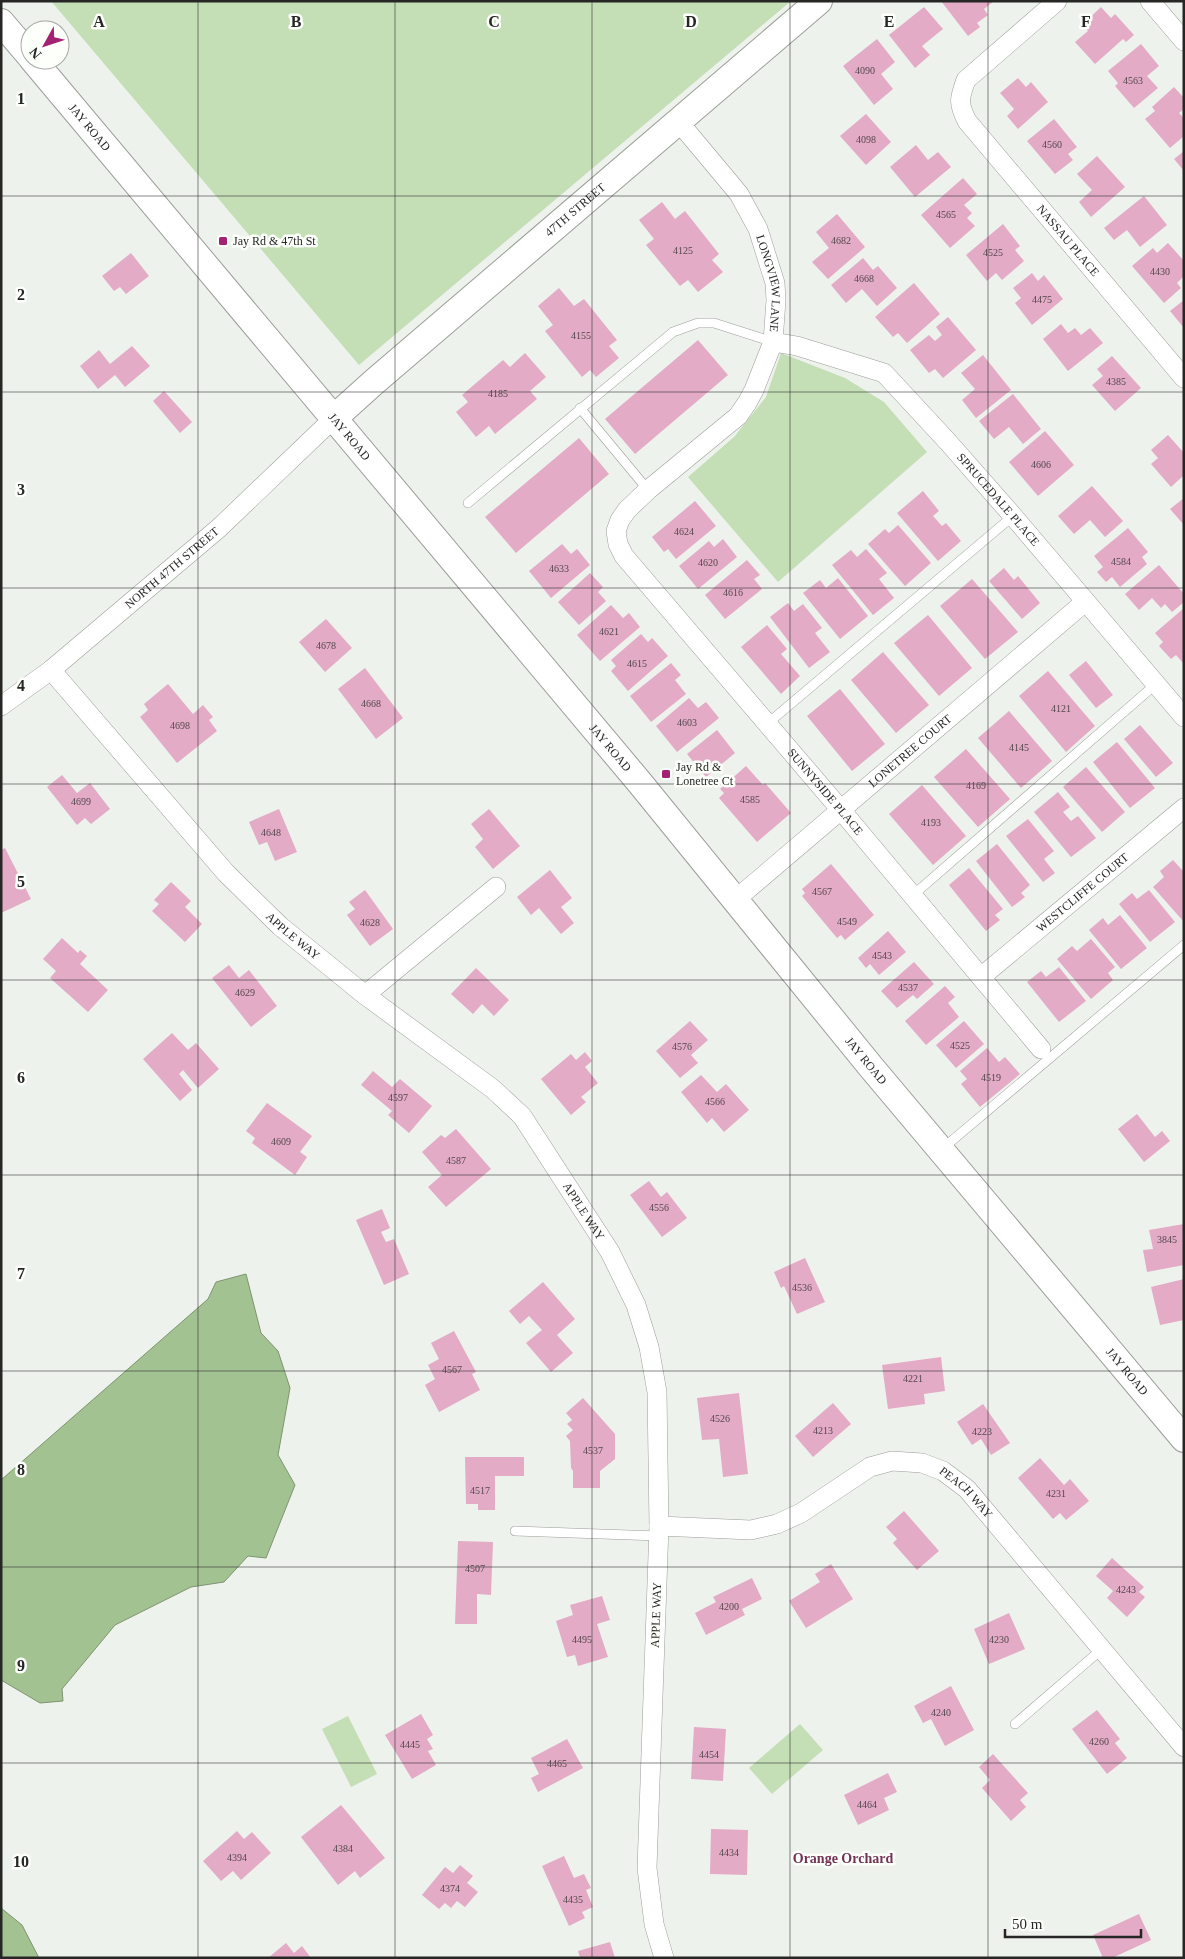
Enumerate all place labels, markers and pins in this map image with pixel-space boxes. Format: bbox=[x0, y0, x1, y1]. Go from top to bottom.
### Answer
place label: Jay Rd & 47th St bbox=[233, 234, 316, 248]
marker: Jay Rd & 47th St bbox=[217, 235, 229, 247]
place label: Jay Rd & Lonetree Ct bbox=[676, 760, 734, 788]
marker: Jay Rd & Lonetree Ct bbox=[660, 768, 672, 780]

